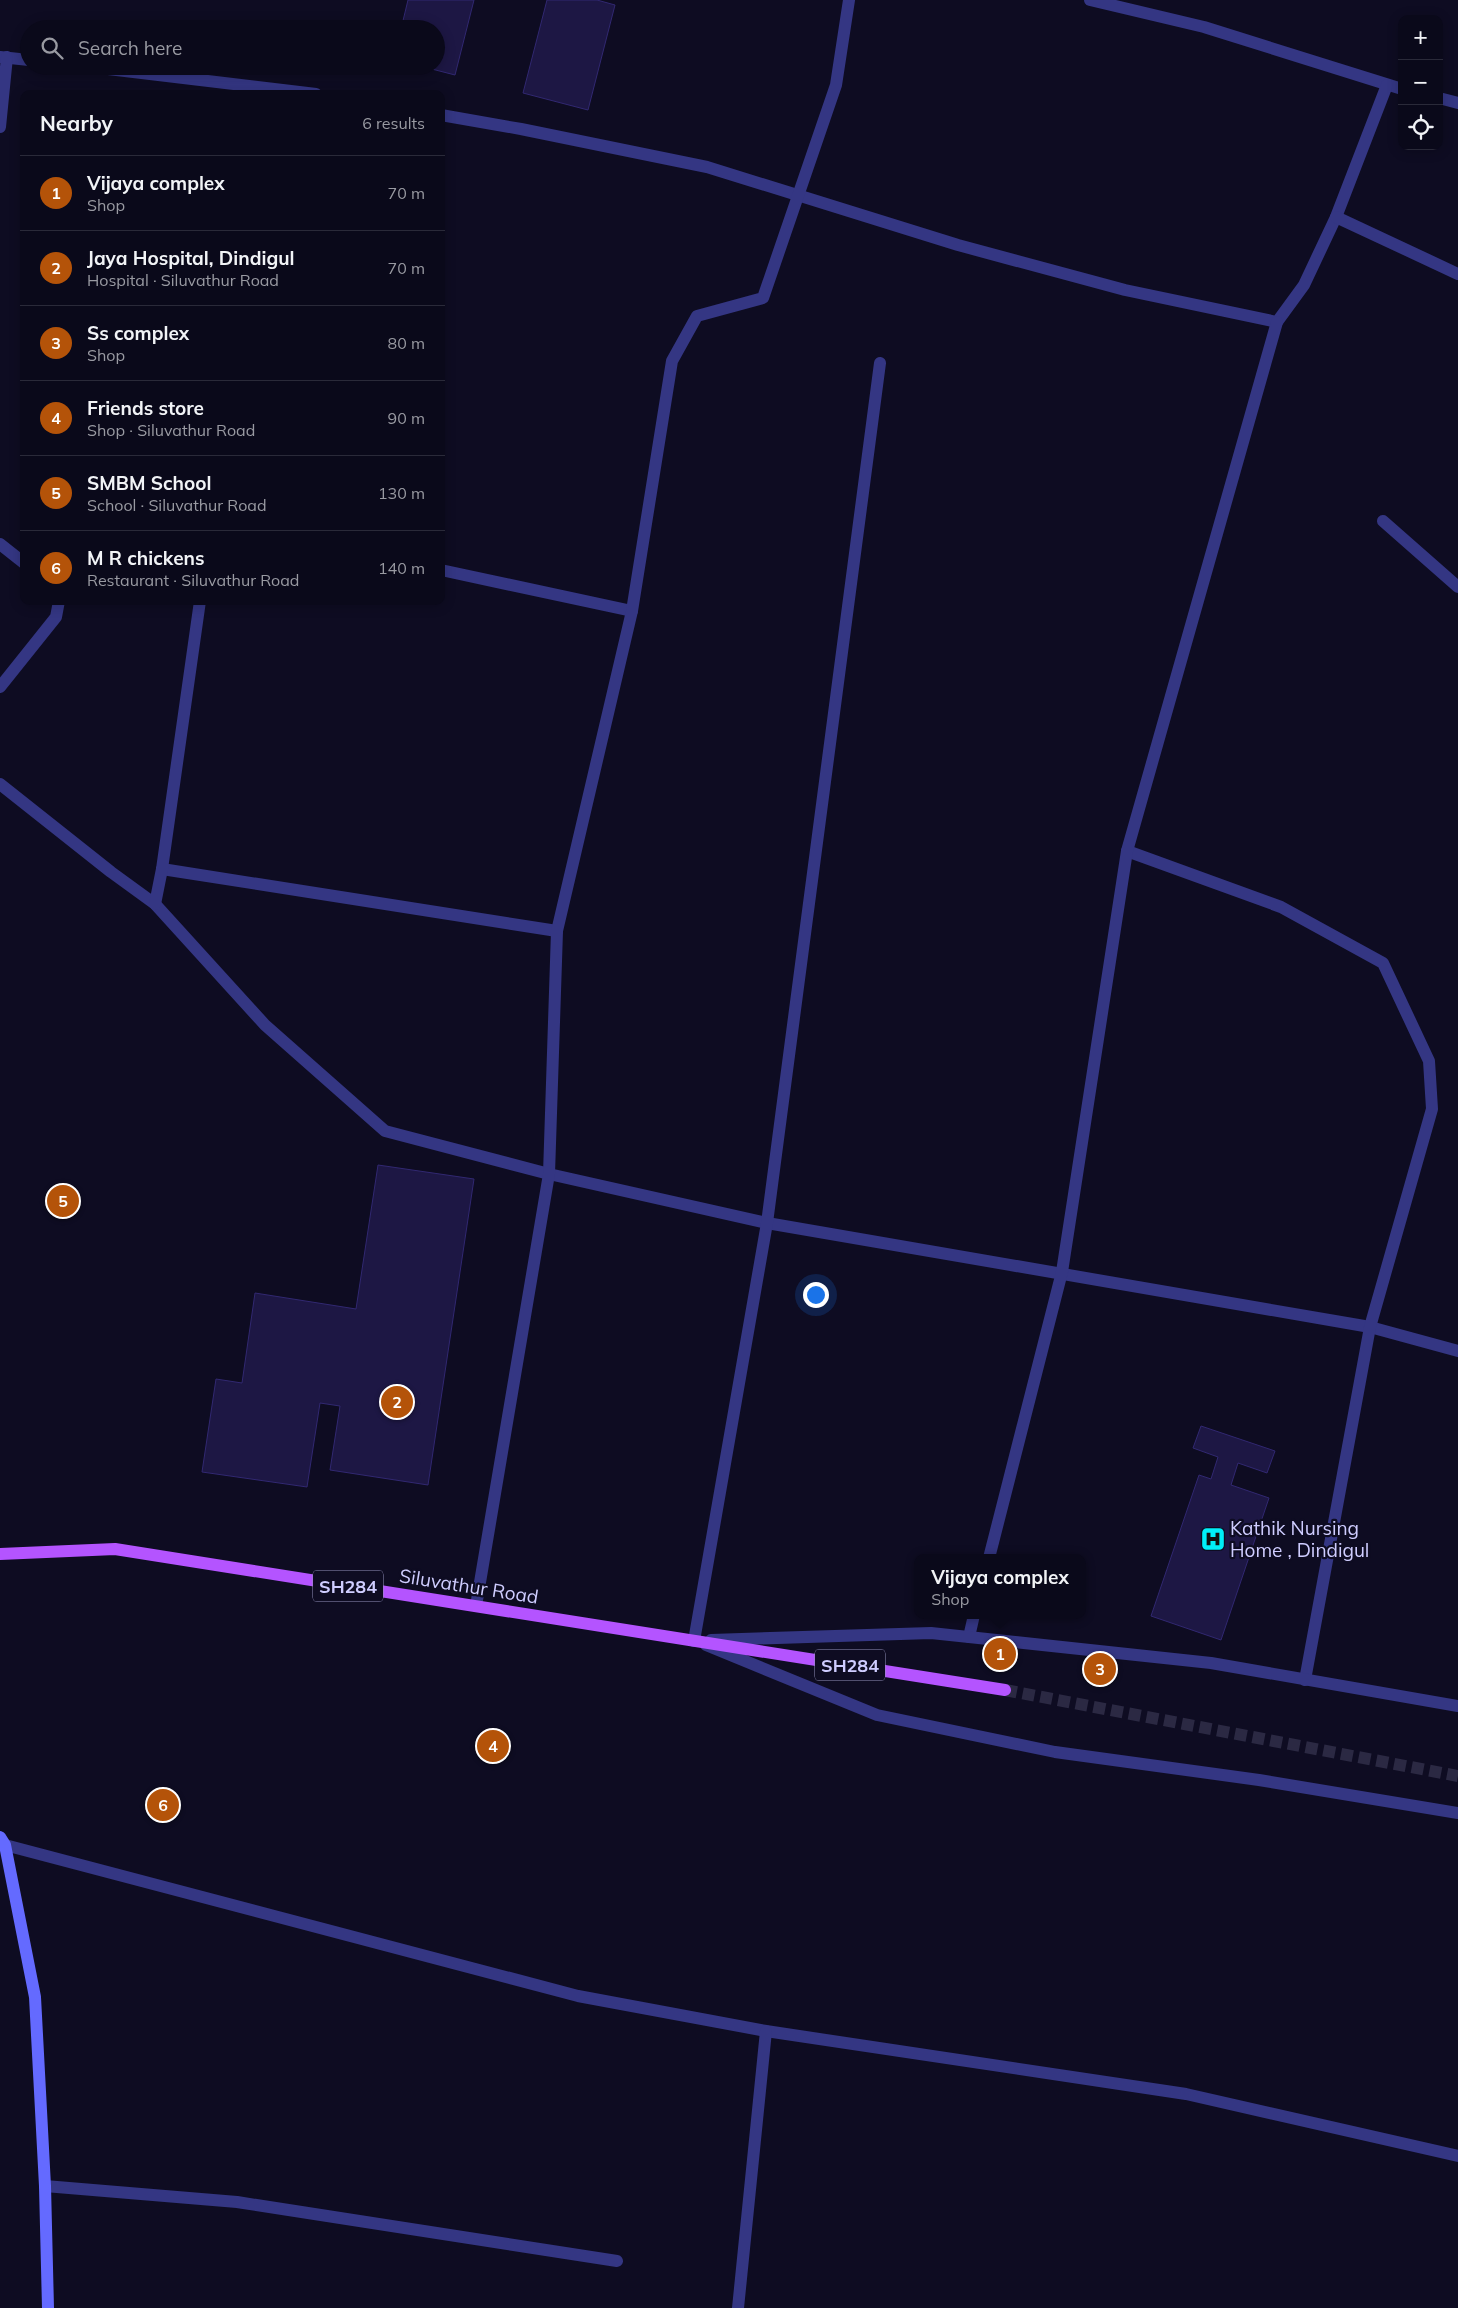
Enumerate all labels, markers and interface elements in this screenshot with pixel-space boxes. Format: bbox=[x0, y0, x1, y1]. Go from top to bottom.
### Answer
map controls bbox=[1398, 15, 1443, 150]
button: + bbox=[1398, 15, 1443, 60]
search box bbox=[20, 20, 445, 75]
icon: search bbox=[38, 34, 66, 62]
text: Search here bbox=[78, 36, 182, 60]
button: − bbox=[1398, 60, 1443, 105]
button: locate bbox=[1398, 105, 1443, 150]
text: Nearby bbox=[40, 110, 113, 136]
text: 6 results bbox=[362, 113, 425, 133]
text: Vijaya complex bbox=[87, 171, 225, 195]
text: 1 bbox=[51, 183, 61, 203]
text: 70 m bbox=[388, 183, 425, 203]
text: Shop bbox=[87, 195, 125, 215]
text: Jaya Hospital, Dindigul bbox=[87, 246, 294, 270]
text: 2 bbox=[51, 258, 61, 278]
text: 70 m bbox=[388, 258, 425, 278]
text: Hospital · Siluvathur Road bbox=[87, 270, 279, 290]
text: Ss complex bbox=[87, 321, 189, 345]
text: 3 bbox=[51, 333, 61, 353]
text: 80 m bbox=[388, 333, 425, 353]
text: Shop bbox=[87, 345, 125, 365]
text: Friends store bbox=[87, 396, 204, 420]
text: 4 bbox=[51, 408, 61, 428]
text: 90 m bbox=[388, 408, 425, 428]
text: Shop · Siluvathur Road bbox=[87, 420, 255, 440]
text: SMBM School bbox=[87, 471, 211, 495]
text: 5 bbox=[51, 483, 61, 503]
text: 130 m bbox=[378, 483, 425, 503]
text: School · Siluvathur Road bbox=[87, 495, 267, 515]
text: M R chickens bbox=[87, 546, 205, 570]
text: 6 bbox=[51, 558, 61, 578]
text: 140 m bbox=[378, 558, 425, 578]
text: Restaurant · Siluvathur Road bbox=[87, 570, 299, 590]
pin: 5 bbox=[47, 1182, 79, 1220]
your location bbox=[803, 1282, 829, 1308]
pin: 2 bbox=[381, 1383, 413, 1421]
place label: Kathik Nursing Home , Dindigul bbox=[1230, 1516, 1369, 1562]
hospital icon: Kathik Nursing Home , Dindigul bbox=[1200, 1526, 1226, 1552]
popup bbox=[914, 1554, 1086, 1619]
street label: Siluvathur Road bbox=[398, 1563, 540, 1609]
text: Vijaya complex bbox=[931, 1565, 1069, 1589]
road number: SH284 bbox=[313, 1570, 383, 1602]
text: Shop bbox=[931, 1589, 969, 1609]
pin: 1 bbox=[984, 1635, 1016, 1673]
road number: SH284 bbox=[815, 1650, 885, 1680]
pin: 3 bbox=[1084, 1650, 1116, 1688]
pin: 4 bbox=[477, 1727, 509, 1765]
pin: 6 bbox=[147, 1786, 179, 1824]

